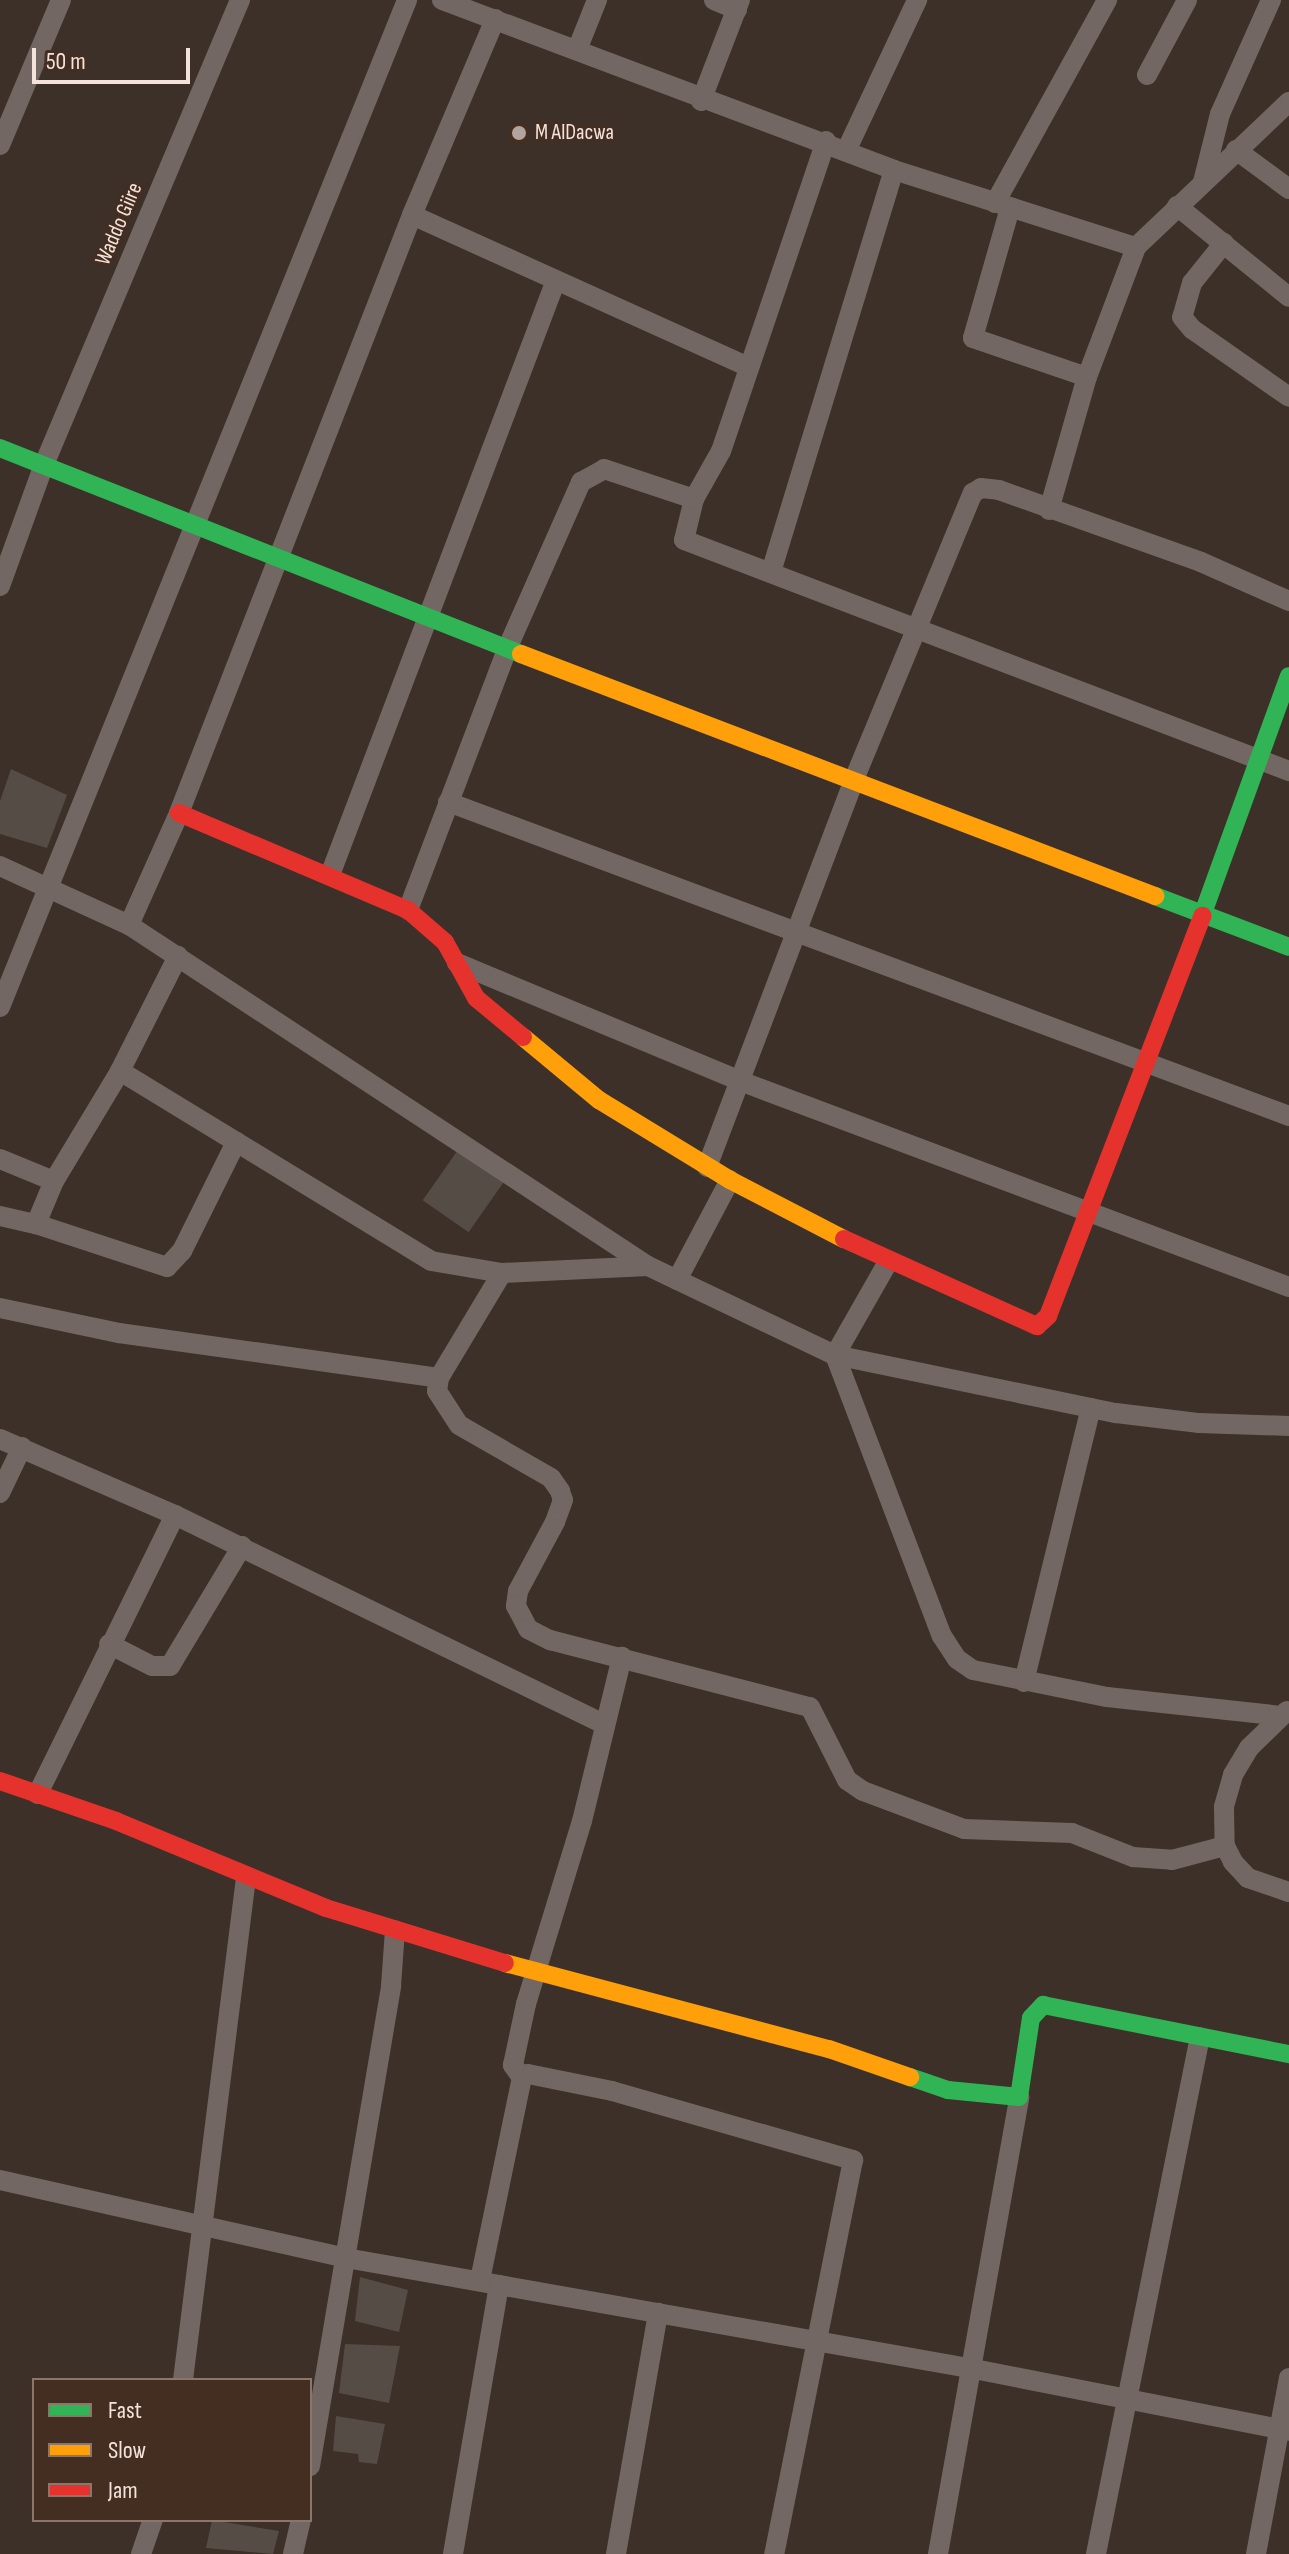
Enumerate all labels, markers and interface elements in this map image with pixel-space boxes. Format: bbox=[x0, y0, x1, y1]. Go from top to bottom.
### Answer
scale bar bbox=[36, 32, 194, 82]
text: 50 m bbox=[46, 47, 86, 76]
place label: M AlDacwa bbox=[535, 120, 614, 146]
marker: M AlDacwa bbox=[510, 124, 528, 142]
street label: Waddo Giire bbox=[90, 179, 148, 269]
legend bbox=[32, 2378, 312, 2522]
text: Fast bbox=[108, 2396, 142, 2425]
text: Slow bbox=[108, 2436, 146, 2465]
text: Jam bbox=[108, 2476, 138, 2505]

